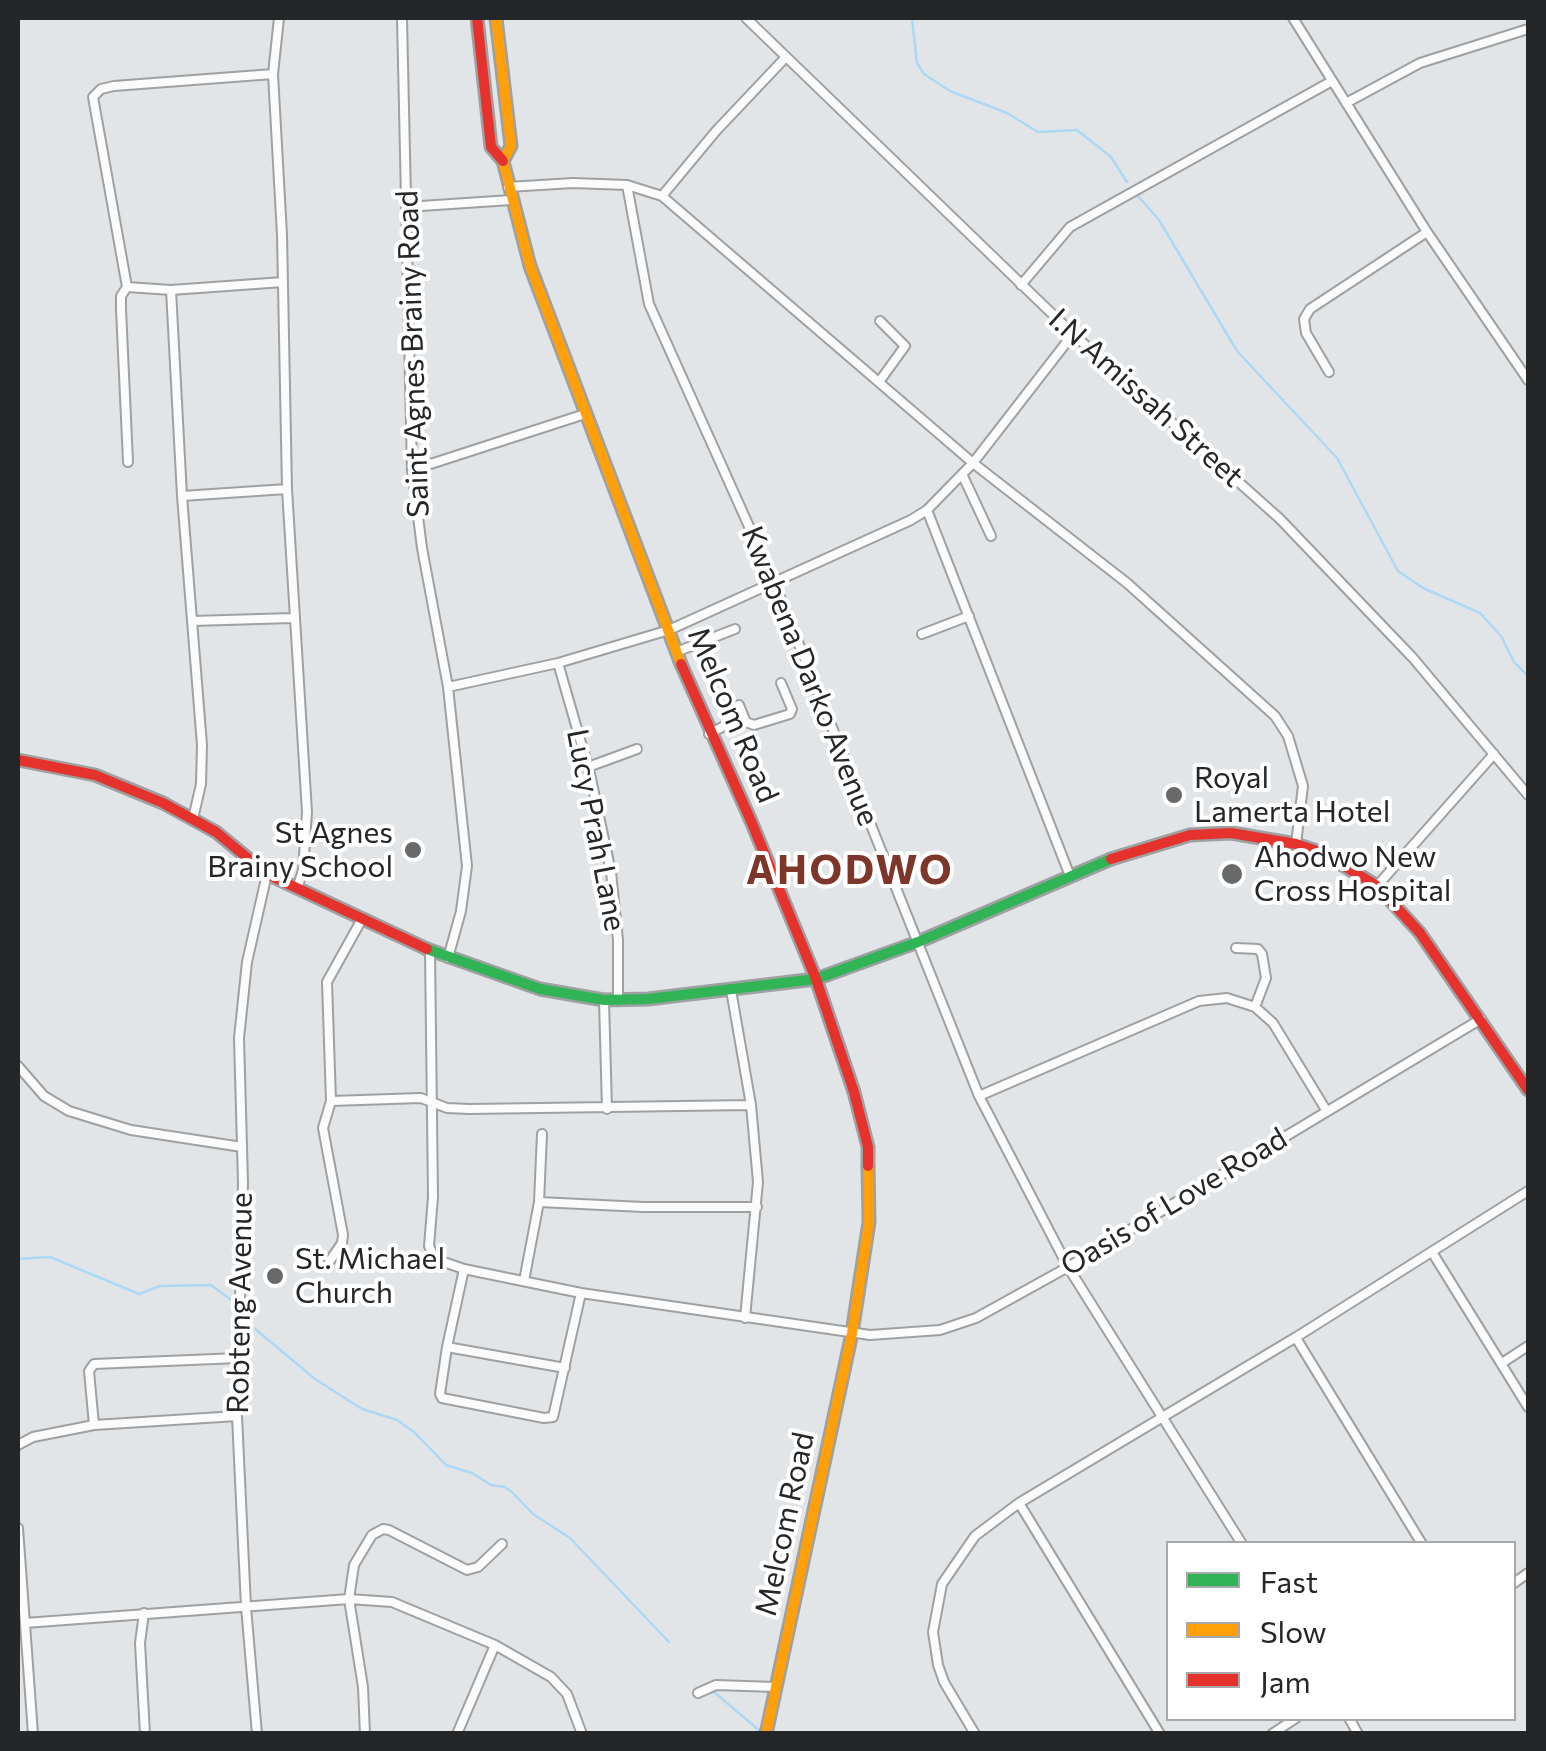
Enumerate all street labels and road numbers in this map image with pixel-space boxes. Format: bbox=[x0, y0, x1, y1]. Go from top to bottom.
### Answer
street label: Saint Agnes Brainy Road bbox=[389, 190, 437, 518]
street label: I.N Amissah Street bbox=[1041, 301, 1251, 495]
street label: Kwabena Darko Avenue bbox=[733, 521, 887, 831]
street label: Melcom Road bbox=[680, 622, 786, 808]
street label: Lucy Prah Lane bbox=[559, 726, 633, 934]
street label: Oasis of Love Road bbox=[1054, 1120, 1294, 1284]
street label: Robteng Avenue bbox=[220, 1192, 260, 1414]
street label: Melcom Road bbox=[748, 1429, 822, 1619]

